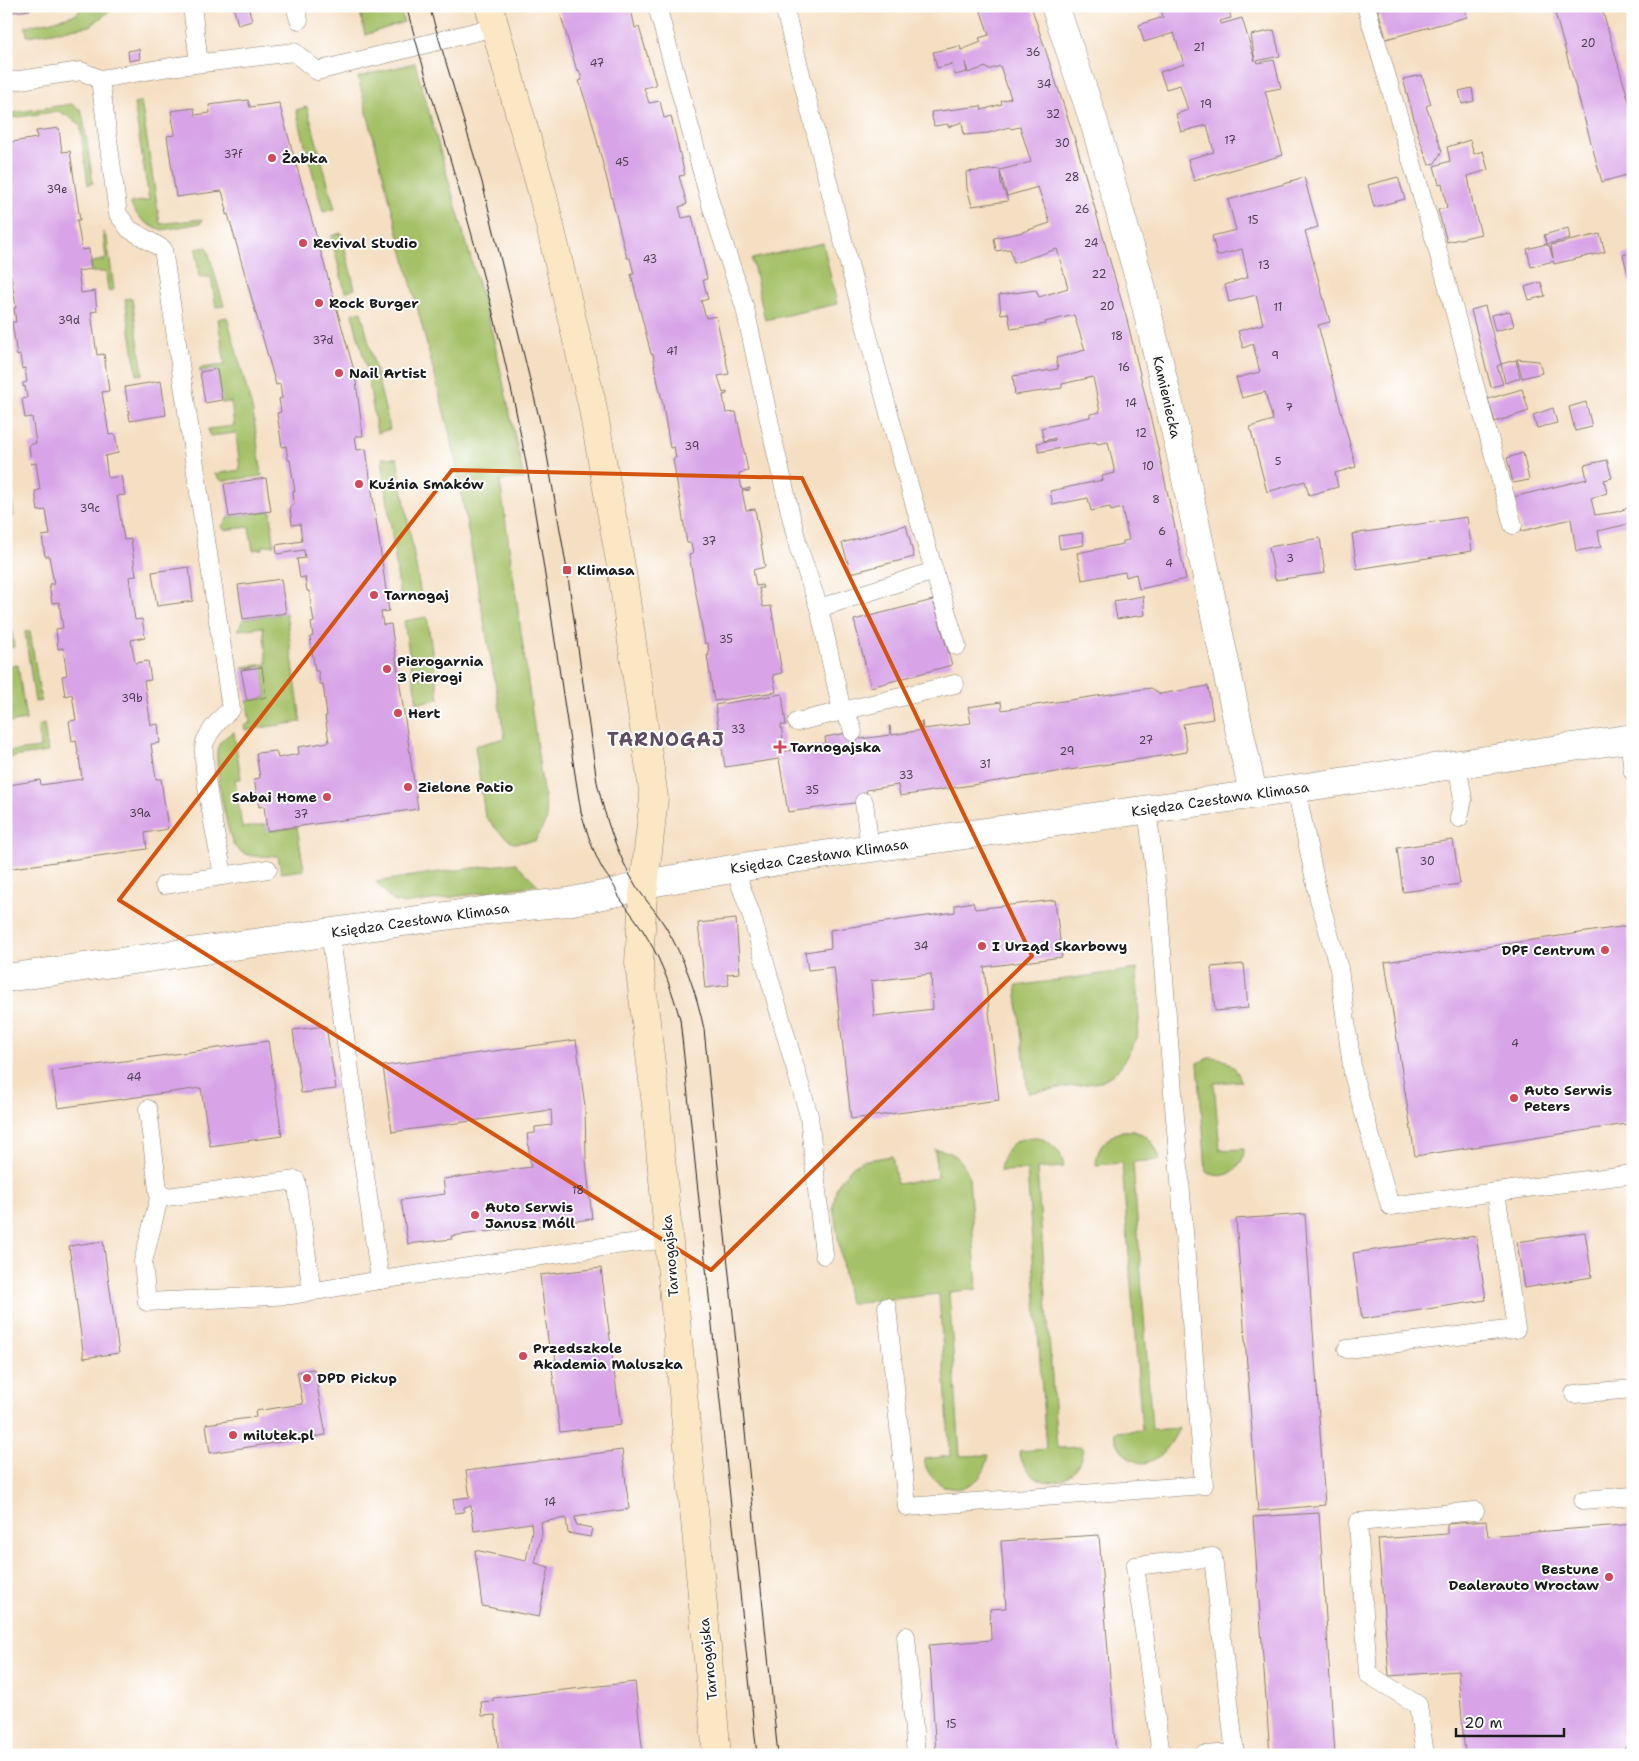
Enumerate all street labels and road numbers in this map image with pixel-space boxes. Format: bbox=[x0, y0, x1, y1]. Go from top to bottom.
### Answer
street label: Kamieniecka bbox=[1149, 354, 1185, 440]
street label: Księdza Czesława Klimasa bbox=[1130, 778, 1310, 820]
street label: Księdza Czesława Klimasa bbox=[729, 835, 909, 877]
street label: Księdza Czesława Klimasa bbox=[330, 899, 510, 941]
street label: Tarnogajska bbox=[657, 1214, 683, 1298]
street label: Tarnogajska bbox=[695, 1617, 721, 1701]

